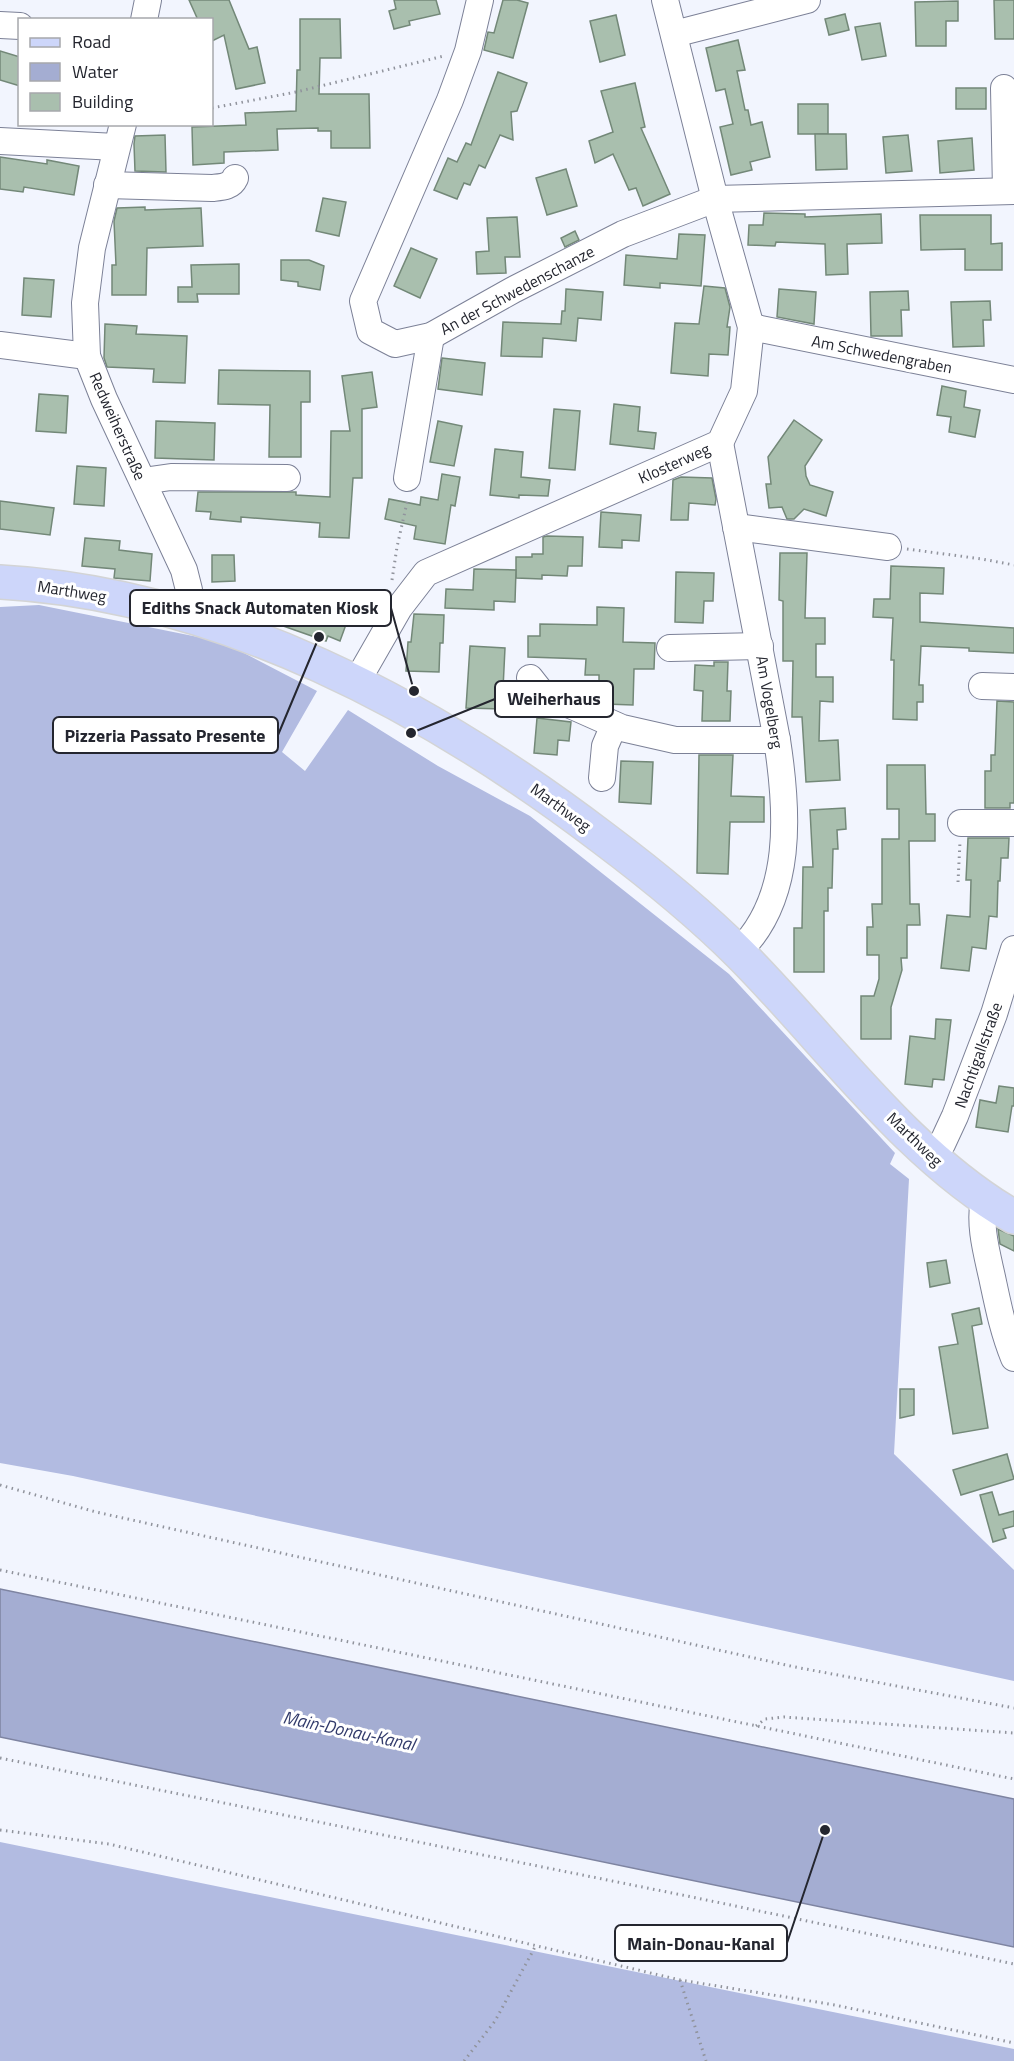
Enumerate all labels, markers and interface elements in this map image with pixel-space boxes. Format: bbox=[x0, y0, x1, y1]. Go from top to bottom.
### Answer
legend bbox=[18, 18, 213, 126]
text: Road bbox=[72, 28, 111, 55]
text: Water bbox=[72, 58, 118, 85]
text: Building bbox=[72, 88, 133, 115]
street label: An der Schwedenschanze bbox=[436, 239, 598, 341]
street label: Am Schwedengraben bbox=[810, 329, 954, 379]
street label: Redweiherstraße bbox=[83, 368, 153, 484]
street label: Klosterweg bbox=[634, 437, 714, 489]
street label: Marthweg bbox=[36, 574, 108, 608]
callout: Ediths Snack Automaten Kiosk bbox=[130, 590, 391, 626]
text: Ediths Snack Automaten Kiosk bbox=[141, 594, 379, 621]
street label: Am Vogelberg bbox=[750, 654, 790, 750]
callout: Weiherhaus bbox=[495, 681, 613, 717]
text: Weiherhaus bbox=[507, 685, 601, 712]
callout: Pizzeria Passato Presente bbox=[53, 717, 278, 753]
text: Pizzeria Passato Presente bbox=[64, 722, 266, 749]
street label: Marthweg bbox=[526, 777, 596, 837]
street label: Nachtigallstraße bbox=[948, 999, 1008, 1111]
street label: Marthweg bbox=[882, 1106, 948, 1172]
water label: Main-Donau-Kanal bbox=[281, 1703, 420, 1758]
callout: Main-Donau-Kanal bbox=[615, 1925, 787, 1961]
text: Main-Donau-Kanal bbox=[627, 1930, 775, 1957]

